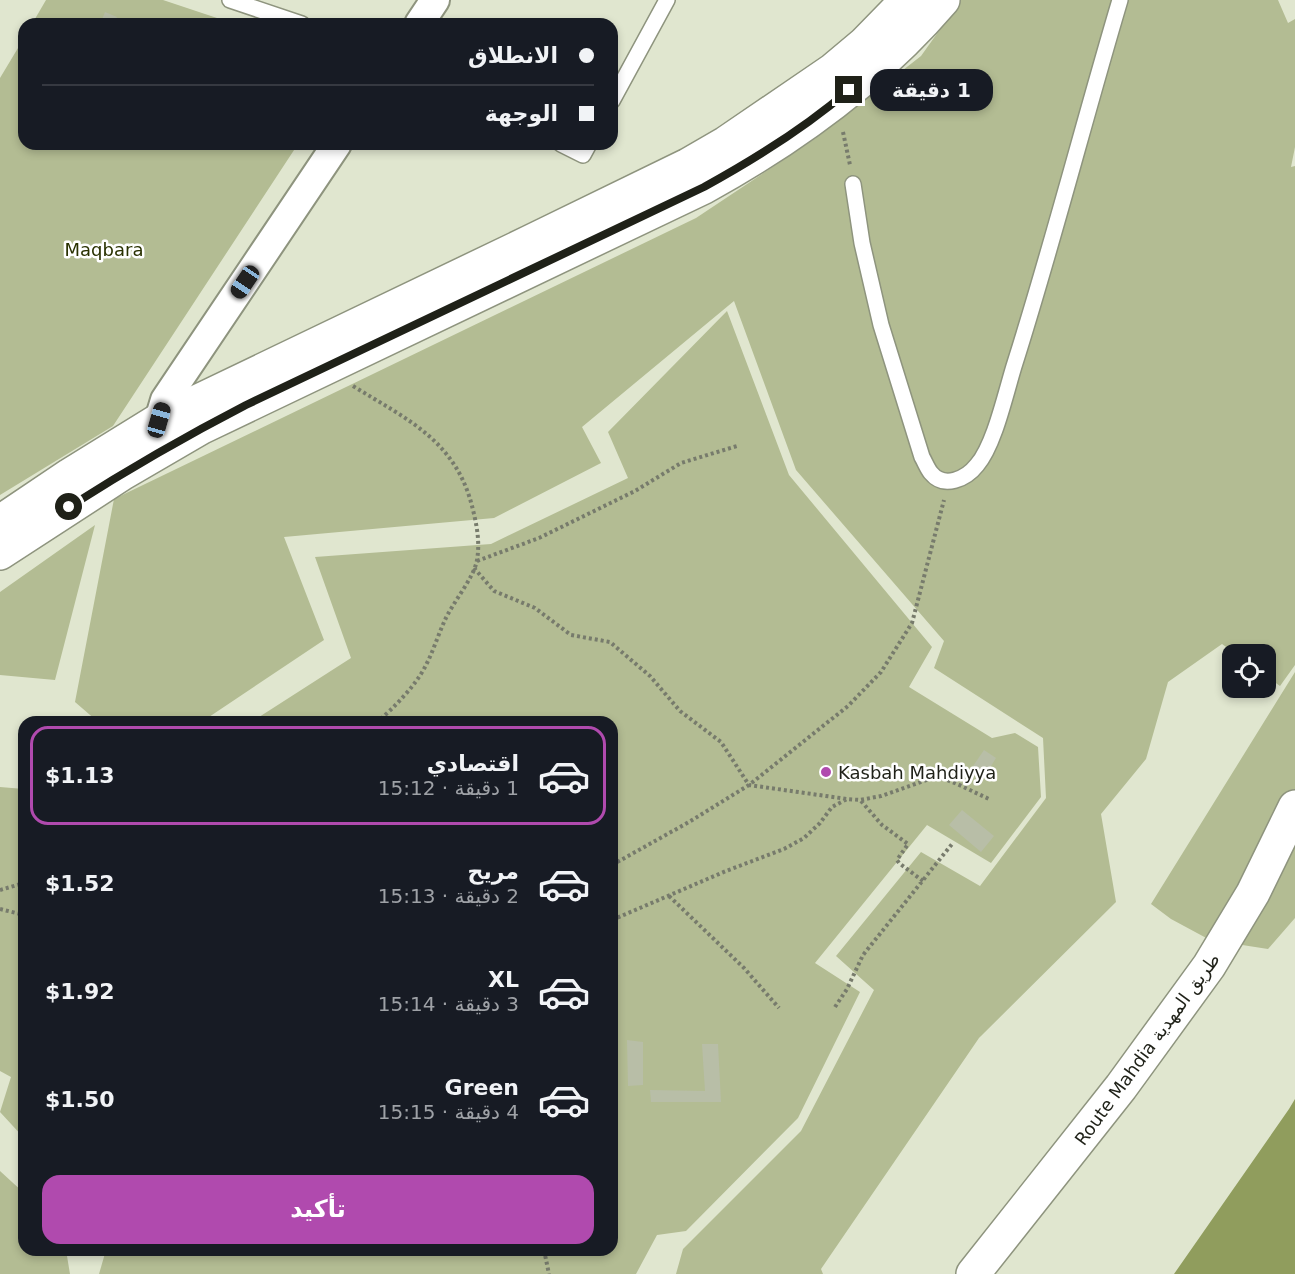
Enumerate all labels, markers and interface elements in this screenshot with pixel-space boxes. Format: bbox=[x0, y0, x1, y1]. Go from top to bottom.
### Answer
text: الانطلاق bbox=[468, 43, 558, 68]
callout: 1 دقيقة bbox=[870, 69, 993, 111]
route end bbox=[835, 76, 862, 103]
text: 1 دقيقة bbox=[892, 78, 971, 102]
text: الوجهة bbox=[485, 101, 558, 126]
park label: Maqbara bbox=[65, 239, 143, 260]
car bbox=[227, 262, 263, 302]
car bbox=[145, 400, 173, 440]
route start bbox=[55, 493, 82, 520]
map controls bbox=[1222, 644, 1276, 698]
button: locate bbox=[1222, 644, 1276, 698]
icon: car bbox=[537, 749, 591, 803]
text: اقتصادي bbox=[427, 751, 519, 776]
place label: Kasbah Mahdiyya bbox=[838, 762, 996, 783]
text: $1.13 bbox=[45, 763, 115, 788]
marker: Kasbah Mahdiyya bbox=[819, 765, 833, 779]
text: 1 دقيقة · 15:12 bbox=[378, 776, 519, 800]
icon: car bbox=[537, 857, 591, 911]
text: مريح bbox=[468, 859, 519, 884]
text: $1.52 bbox=[45, 871, 115, 896]
text: 2 دقيقة · 15:13 bbox=[378, 884, 519, 908]
street label: Route Mahdia طريق المهدية bbox=[1070, 949, 1225, 1150]
icon: car bbox=[537, 965, 591, 1019]
text: XL bbox=[488, 967, 519, 992]
text: $1.92 bbox=[45, 979, 115, 1004]
text: 3 دقيقة · 15:14 bbox=[378, 992, 519, 1016]
icon: car bbox=[537, 1073, 591, 1127]
text: Green bbox=[445, 1075, 519, 1100]
text: $1.50 bbox=[45, 1087, 115, 1112]
text: 4 دقيقة · 15:15 bbox=[378, 1100, 519, 1124]
button: تأكيد bbox=[42, 1175, 594, 1244]

